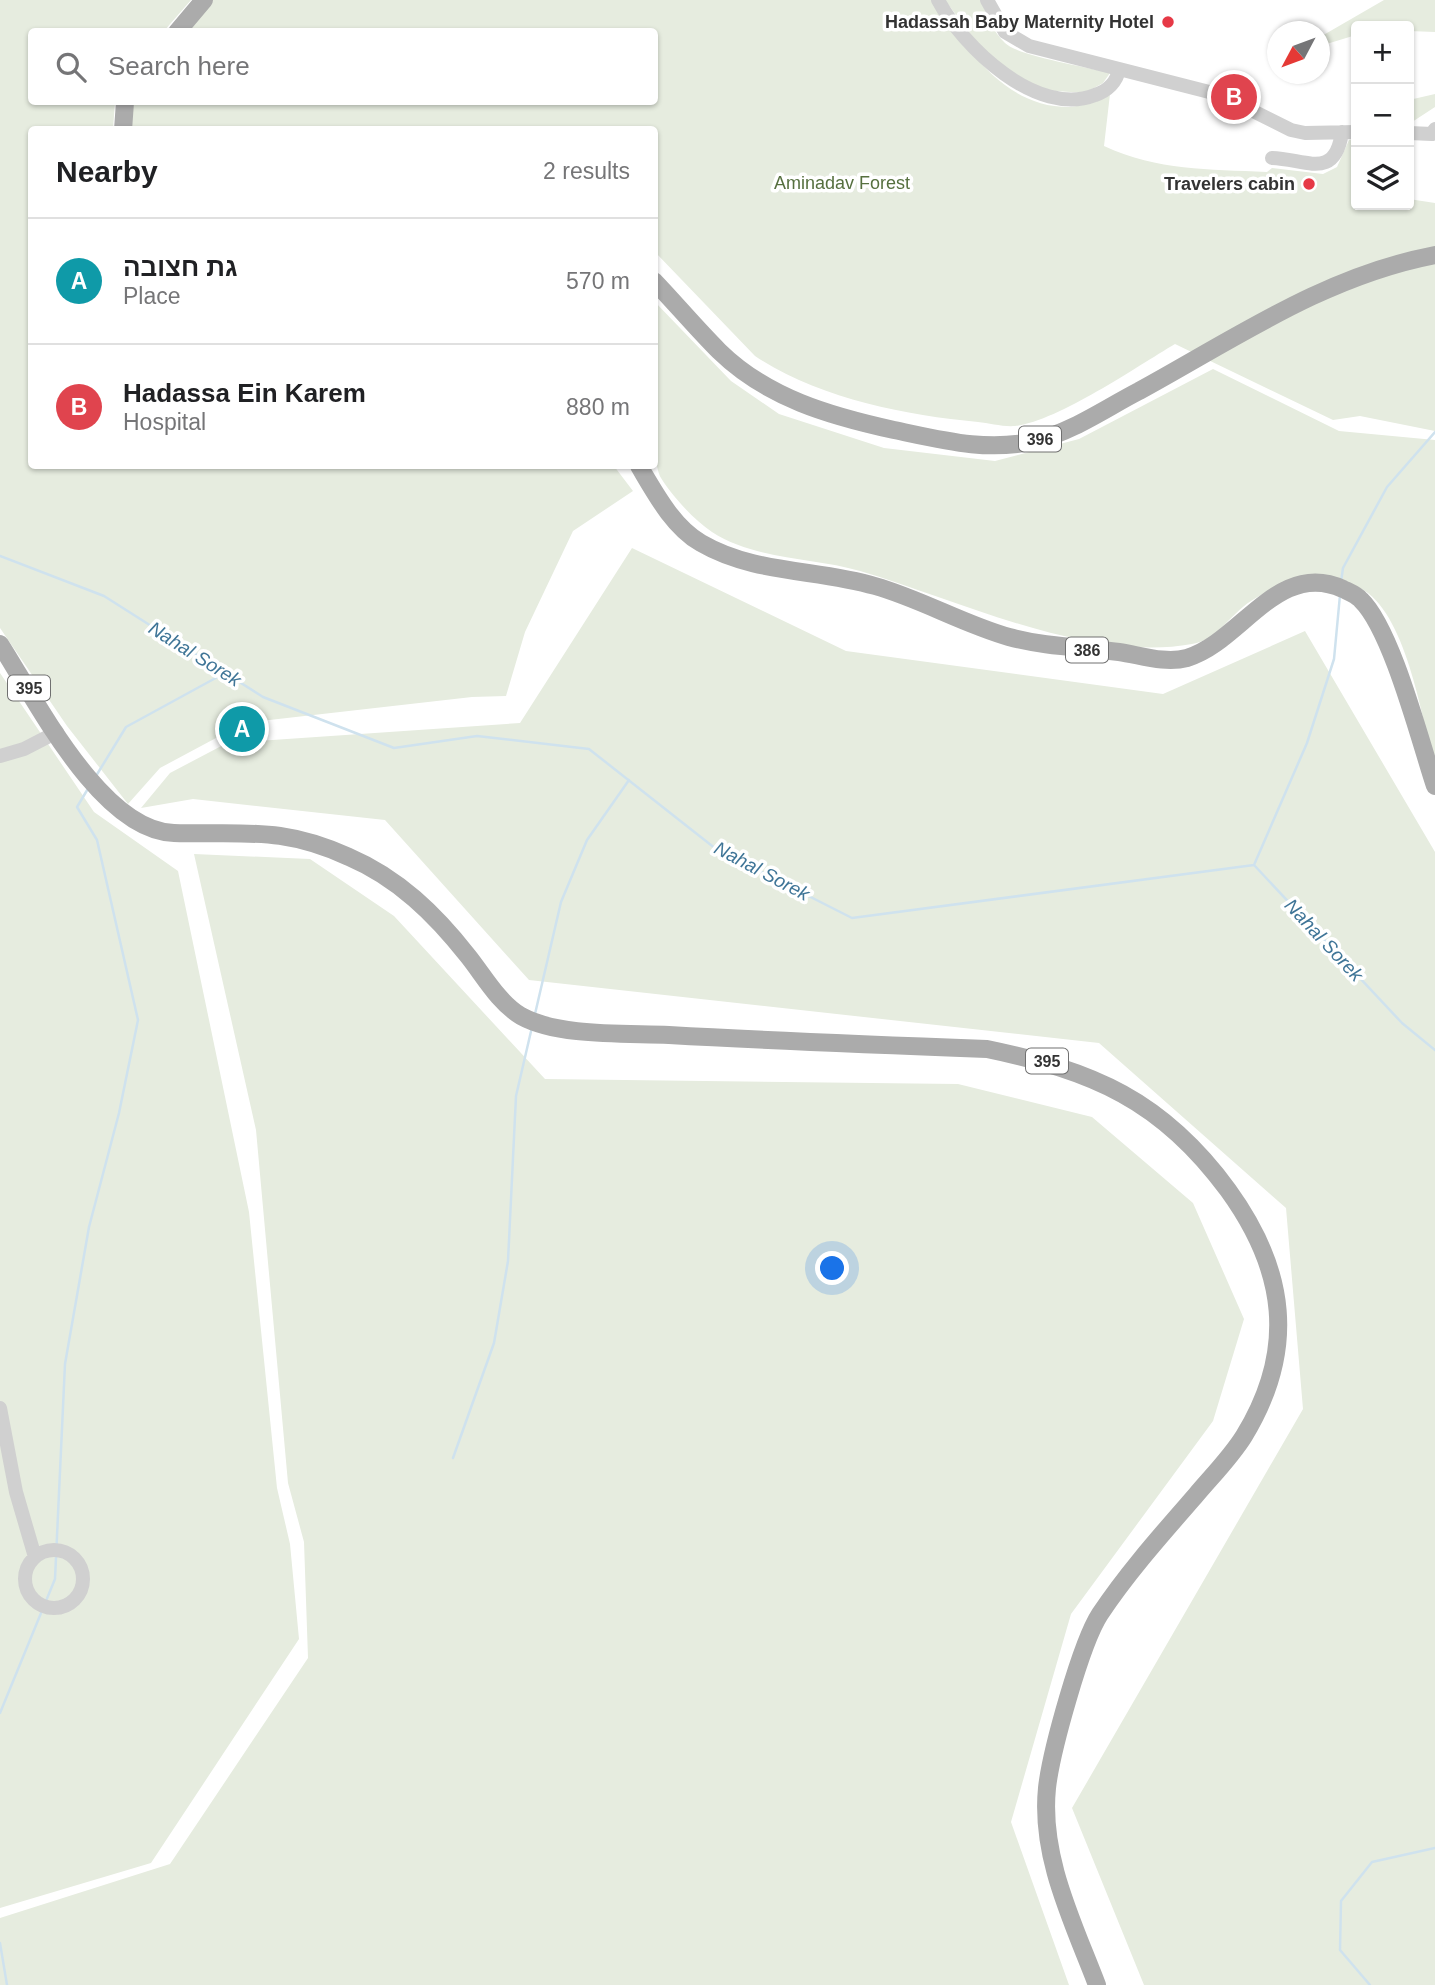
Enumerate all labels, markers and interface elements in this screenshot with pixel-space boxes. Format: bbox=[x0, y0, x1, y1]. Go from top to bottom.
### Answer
place label: Hadassah Baby Maternity Hotel bbox=[885, 12, 1154, 32]
marker: Hadassah Baby Maternity Hotel bbox=[1160, 14, 1176, 30]
north arrow bbox=[1267, 21, 1330, 84]
map controls bbox=[1351, 21, 1414, 210]
button: + bbox=[1351, 21, 1414, 84]
search box bbox=[28, 28, 658, 105]
icon: search bbox=[52, 48, 90, 86]
text: Search here bbox=[108, 51, 250, 81]
pin: B bbox=[1211, 71, 1257, 123]
button: − bbox=[1351, 84, 1414, 147]
button: layers bbox=[1351, 147, 1414, 210]
text: Nearby bbox=[56, 155, 158, 188]
text: 2 results bbox=[543, 158, 630, 184]
park label: Aminadav Forest bbox=[774, 173, 910, 193]
place label: Travelers cabin bbox=[1164, 174, 1295, 194]
marker: Travelers cabin bbox=[1301, 176, 1317, 192]
text: גת חצובה bbox=[123, 252, 237, 282]
text: A bbox=[71, 268, 87, 294]
text: 570 m bbox=[566, 268, 630, 294]
text: Place bbox=[123, 283, 181, 309]
text: Hadassa Ein Karem bbox=[123, 378, 366, 408]
text: B bbox=[71, 394, 87, 420]
text: 880 m bbox=[566, 394, 630, 420]
text: Hospital bbox=[123, 409, 206, 435]
road number: 396 bbox=[1019, 426, 1061, 452]
water label: Nahal Sorek bbox=[145, 617, 246, 691]
road number: 386 bbox=[1066, 638, 1108, 663]
road number: 395 bbox=[8, 676, 50, 701]
pin: A bbox=[219, 703, 265, 755]
water label: Nahal Sorek bbox=[711, 837, 814, 906]
water label: Nahal Sorek bbox=[1281, 895, 1368, 986]
road number: 395 bbox=[1026, 1049, 1068, 1074]
your location bbox=[815, 1251, 849, 1285]

